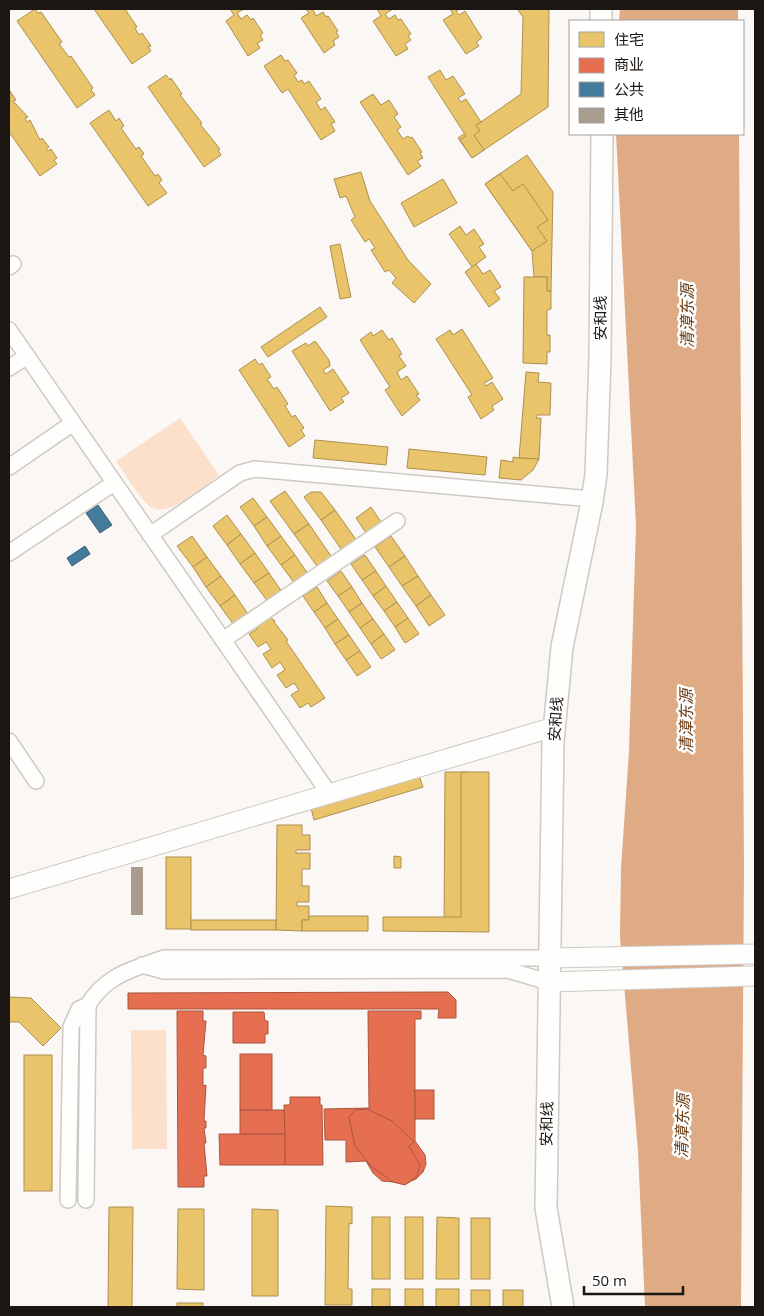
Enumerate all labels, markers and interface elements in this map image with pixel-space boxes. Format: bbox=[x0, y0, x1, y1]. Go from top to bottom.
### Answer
legend bbox=[569, 20, 744, 135]
text: 住宅 bbox=[614, 29, 644, 49]
text: 商业 bbox=[614, 54, 644, 74]
text: 公共 bbox=[614, 79, 644, 99]
text: 其他 bbox=[614, 104, 644, 124]
water label: 清漳东源 bbox=[676, 281, 698, 348]
street label: 安和线 bbox=[590, 295, 610, 341]
water label: 清漳东源 bbox=[675, 686, 697, 753]
street label: 安和线 bbox=[543, 696, 567, 742]
water label: 清漳东源 bbox=[670, 1091, 694, 1158]
street label: 安和线 bbox=[536, 1101, 556, 1147]
scale bar bbox=[584, 1264, 683, 1296]
text: 50 m bbox=[592, 1270, 627, 1290]

